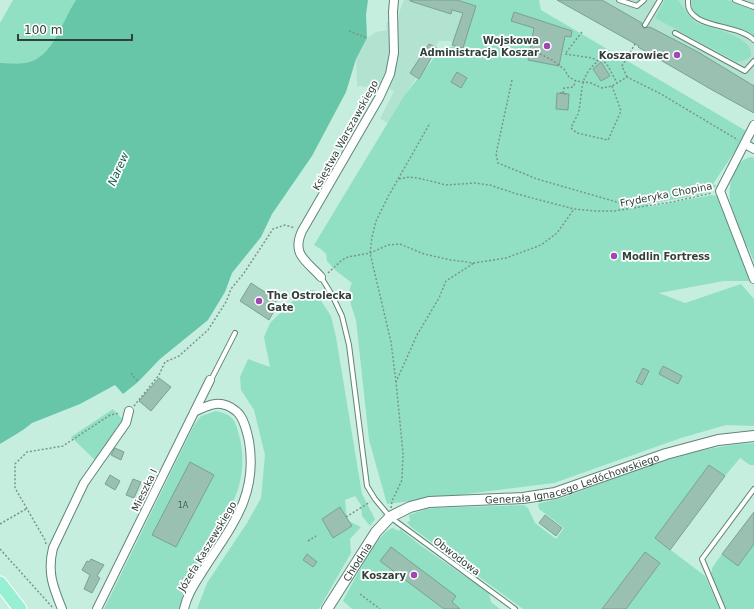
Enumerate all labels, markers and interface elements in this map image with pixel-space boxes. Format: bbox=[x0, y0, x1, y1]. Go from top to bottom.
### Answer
scale bar bbox=[18, 16, 132, 42]
text: 100 m bbox=[24, 23, 62, 37]
place label: Wojskowa Administracja Koszar bbox=[420, 35, 539, 58]
marker: Wojskowa Administracja Koszar bbox=[542, 41, 552, 51]
place label: Koszarowiec bbox=[599, 50, 669, 61]
marker: Koszarowiec bbox=[672, 50, 682, 60]
street label: Księstwa Warszawskiego bbox=[311, 78, 380, 192]
water label: Narew bbox=[105, 150, 132, 188]
street label: Fryderyka Chopina bbox=[619, 180, 713, 209]
marker: Modlin Fortress bbox=[609, 251, 619, 261]
place label: Modlin Fortress bbox=[622, 251, 710, 262]
place label: The Ostrolecka Gate bbox=[267, 290, 352, 313]
marker: The Ostrolecka Gate bbox=[254, 296, 264, 306]
street label: Generała Ignacego Ledóchowskiego bbox=[485, 452, 661, 506]
street label: Mieszka I bbox=[129, 467, 159, 513]
street label: Józefa Kaszewskiego bbox=[176, 499, 239, 594]
house number: 1A bbox=[178, 501, 189, 510]
street label: Obwodowa bbox=[431, 535, 482, 577]
street label: Chłodnia bbox=[341, 541, 374, 584]
place label: Koszary bbox=[362, 570, 406, 581]
marker: Koszary bbox=[409, 570, 419, 580]

